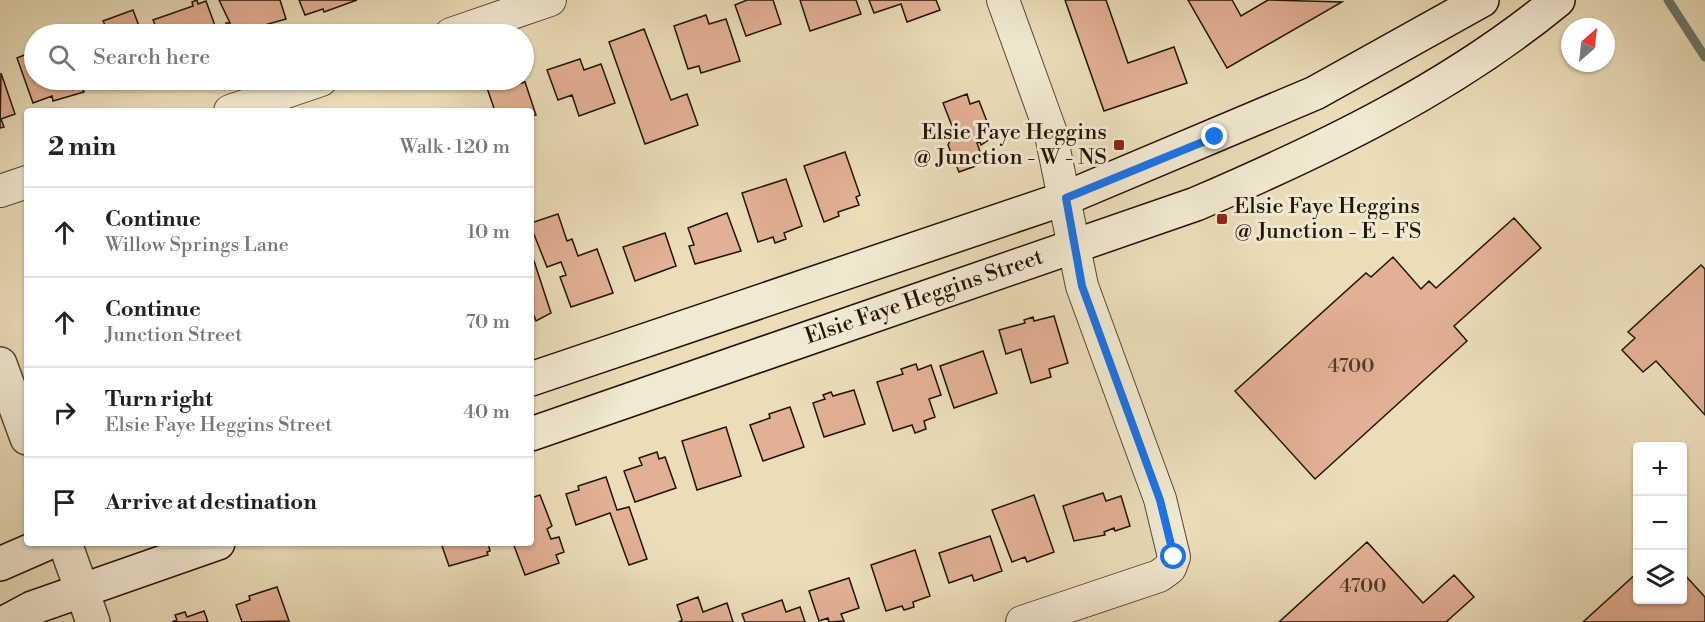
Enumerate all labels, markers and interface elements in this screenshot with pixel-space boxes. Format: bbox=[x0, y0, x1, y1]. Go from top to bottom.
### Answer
north arrow bbox=[1561, 18, 1615, 72]
search box bbox=[24, 24, 534, 90]
icon: search bbox=[45, 41, 78, 74]
text: Search here bbox=[93, 44, 210, 71]
place label: Elsie Faye Heggins @ Junction - W - NS bbox=[913, 119, 1107, 171]
route end bbox=[1201, 123, 1227, 149]
text: 2 min bbox=[48, 131, 116, 163]
text: Walk · 120 m bbox=[400, 135, 510, 160]
marker: Elsie Faye Heggins @ Junction - W - NS bbox=[1112, 138, 1126, 152]
place label: Elsie Faye Heggins @ Junction - E - FS bbox=[1234, 193, 1421, 245]
text: Continue bbox=[105, 206, 201, 233]
marker: Elsie Faye Heggins @ Junction - E - FS bbox=[1215, 212, 1229, 226]
icon: ahead bbox=[48, 216, 81, 249]
text: 10 m bbox=[467, 220, 510, 245]
text: Willow Springs Lane bbox=[105, 233, 289, 258]
street label: Elsie Faye Heggins Street bbox=[801, 243, 1047, 350]
text: Continue bbox=[105, 296, 201, 323]
icon: ahead bbox=[48, 306, 81, 339]
text: 70 m bbox=[466, 310, 510, 335]
text: Junction Street bbox=[105, 323, 242, 348]
house number: 4700 bbox=[1327, 354, 1375, 379]
text: Turn right bbox=[105, 386, 213, 413]
icon: right bbox=[48, 396, 81, 429]
text: 40 m bbox=[463, 400, 510, 425]
text: Elsie Faye Heggins Street bbox=[105, 413, 332, 438]
map controls bbox=[1633, 442, 1687, 604]
button: + bbox=[1633, 442, 1687, 496]
icon: arrive bbox=[48, 486, 81, 519]
text: Arrive at destination bbox=[105, 489, 317, 516]
button: − bbox=[1633, 496, 1687, 550]
route start bbox=[1160, 543, 1186, 569]
button: layers bbox=[1633, 550, 1687, 604]
house number: 4700 bbox=[1339, 574, 1387, 599]

